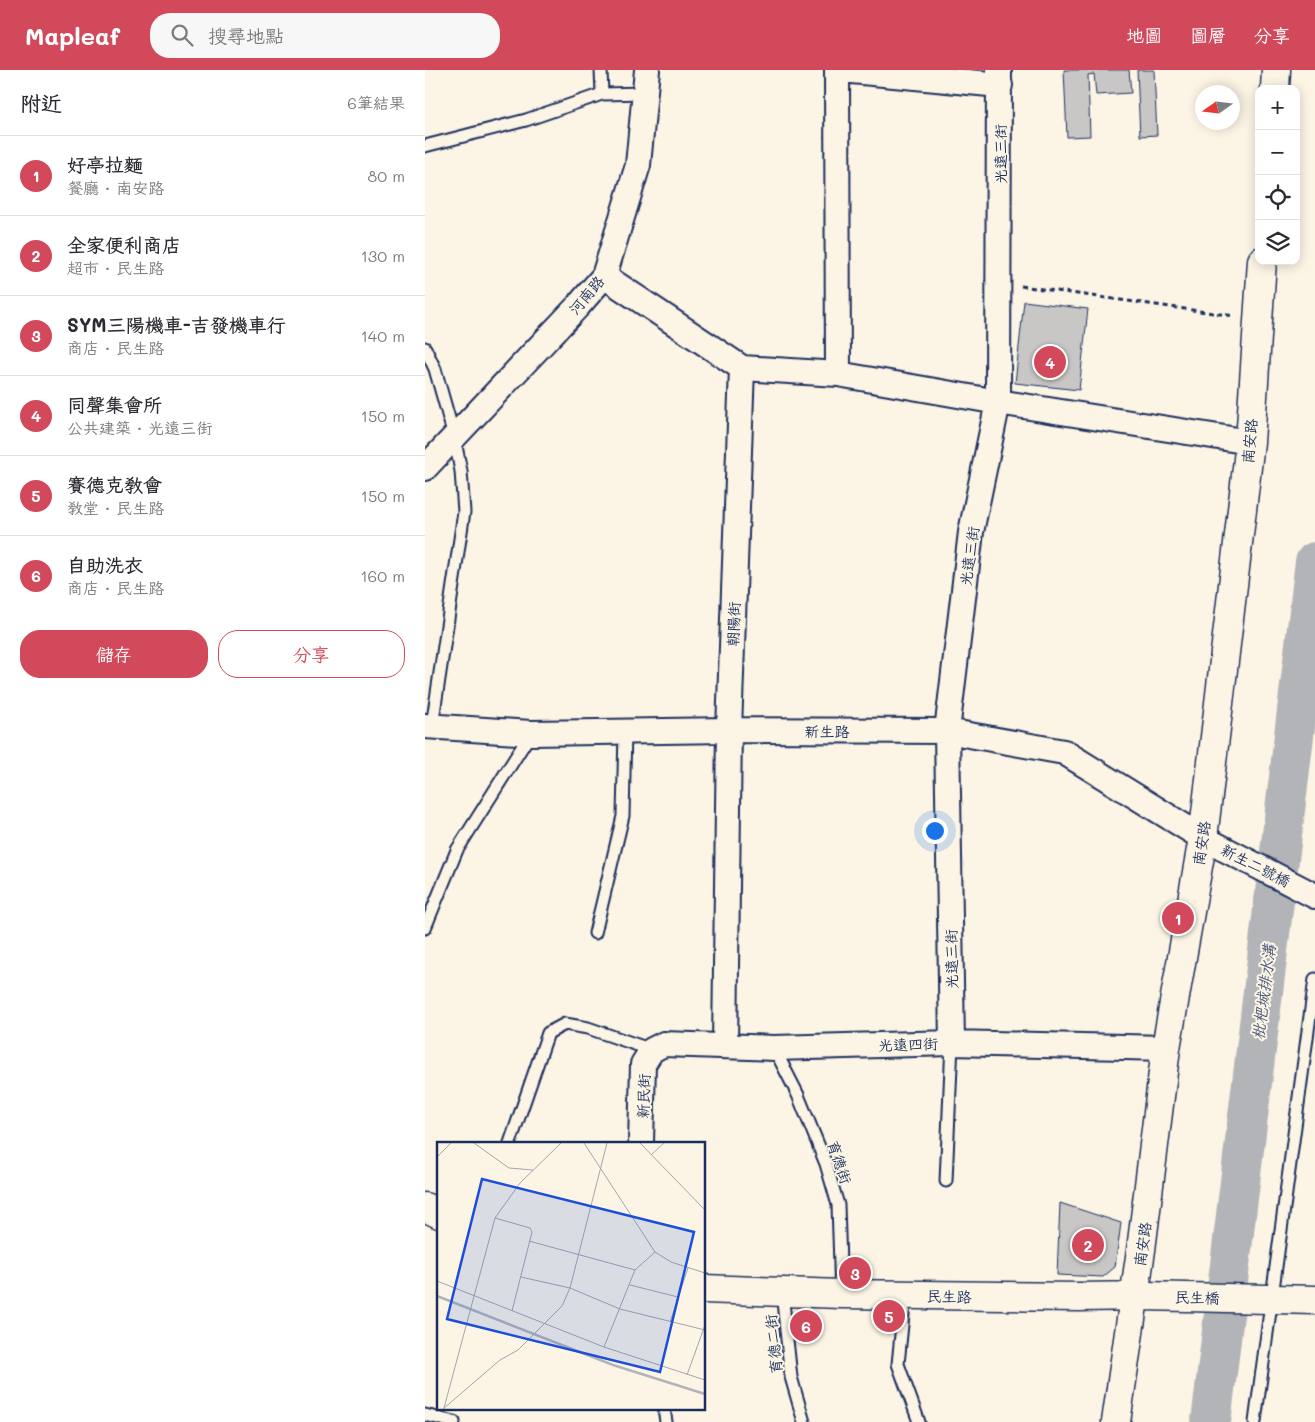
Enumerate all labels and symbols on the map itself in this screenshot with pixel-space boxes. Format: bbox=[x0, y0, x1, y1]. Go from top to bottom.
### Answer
north arrow bbox=[1195, 85, 1240, 130]
street label: 光遠三街 bbox=[990, 124, 1010, 184]
street label: 河南路 bbox=[564, 271, 608, 319]
pin: 4 bbox=[1034, 343, 1066, 381]
street label: 南安路 bbox=[1237, 418, 1261, 464]
street label: 光遠三街 bbox=[955, 525, 983, 587]
street label: 朝陽街 bbox=[722, 601, 744, 647]
street label: 新生路 bbox=[804, 721, 850, 741]
your location bbox=[922, 818, 948, 844]
street label: 南安路 bbox=[1188, 819, 1214, 867]
street label: 新生二號橋 bbox=[1218, 839, 1294, 891]
pin: 1 bbox=[1162, 899, 1194, 937]
street label: 光遠三街 bbox=[940, 929, 962, 989]
water label: 枇杷城排水溝 bbox=[1247, 941, 1280, 1041]
street label: 光遠四街 bbox=[878, 1033, 938, 1055]
street label: 新民街 bbox=[632, 1073, 654, 1119]
street label: 育德街 bbox=[823, 1137, 857, 1187]
inset map bbox=[437, 1142, 705, 1410]
street label: 南安路 bbox=[1129, 1220, 1155, 1268]
pin: 2 bbox=[1072, 1226, 1104, 1264]
pin: 3 bbox=[839, 1254, 871, 1292]
street label: 民生路 bbox=[926, 1286, 972, 1306]
street label: 民生橋 bbox=[1174, 1287, 1220, 1307]
pin: 5 bbox=[873, 1297, 905, 1335]
pin: 6 bbox=[790, 1307, 822, 1345]
street label: 育德二街 bbox=[760, 1313, 786, 1375]

